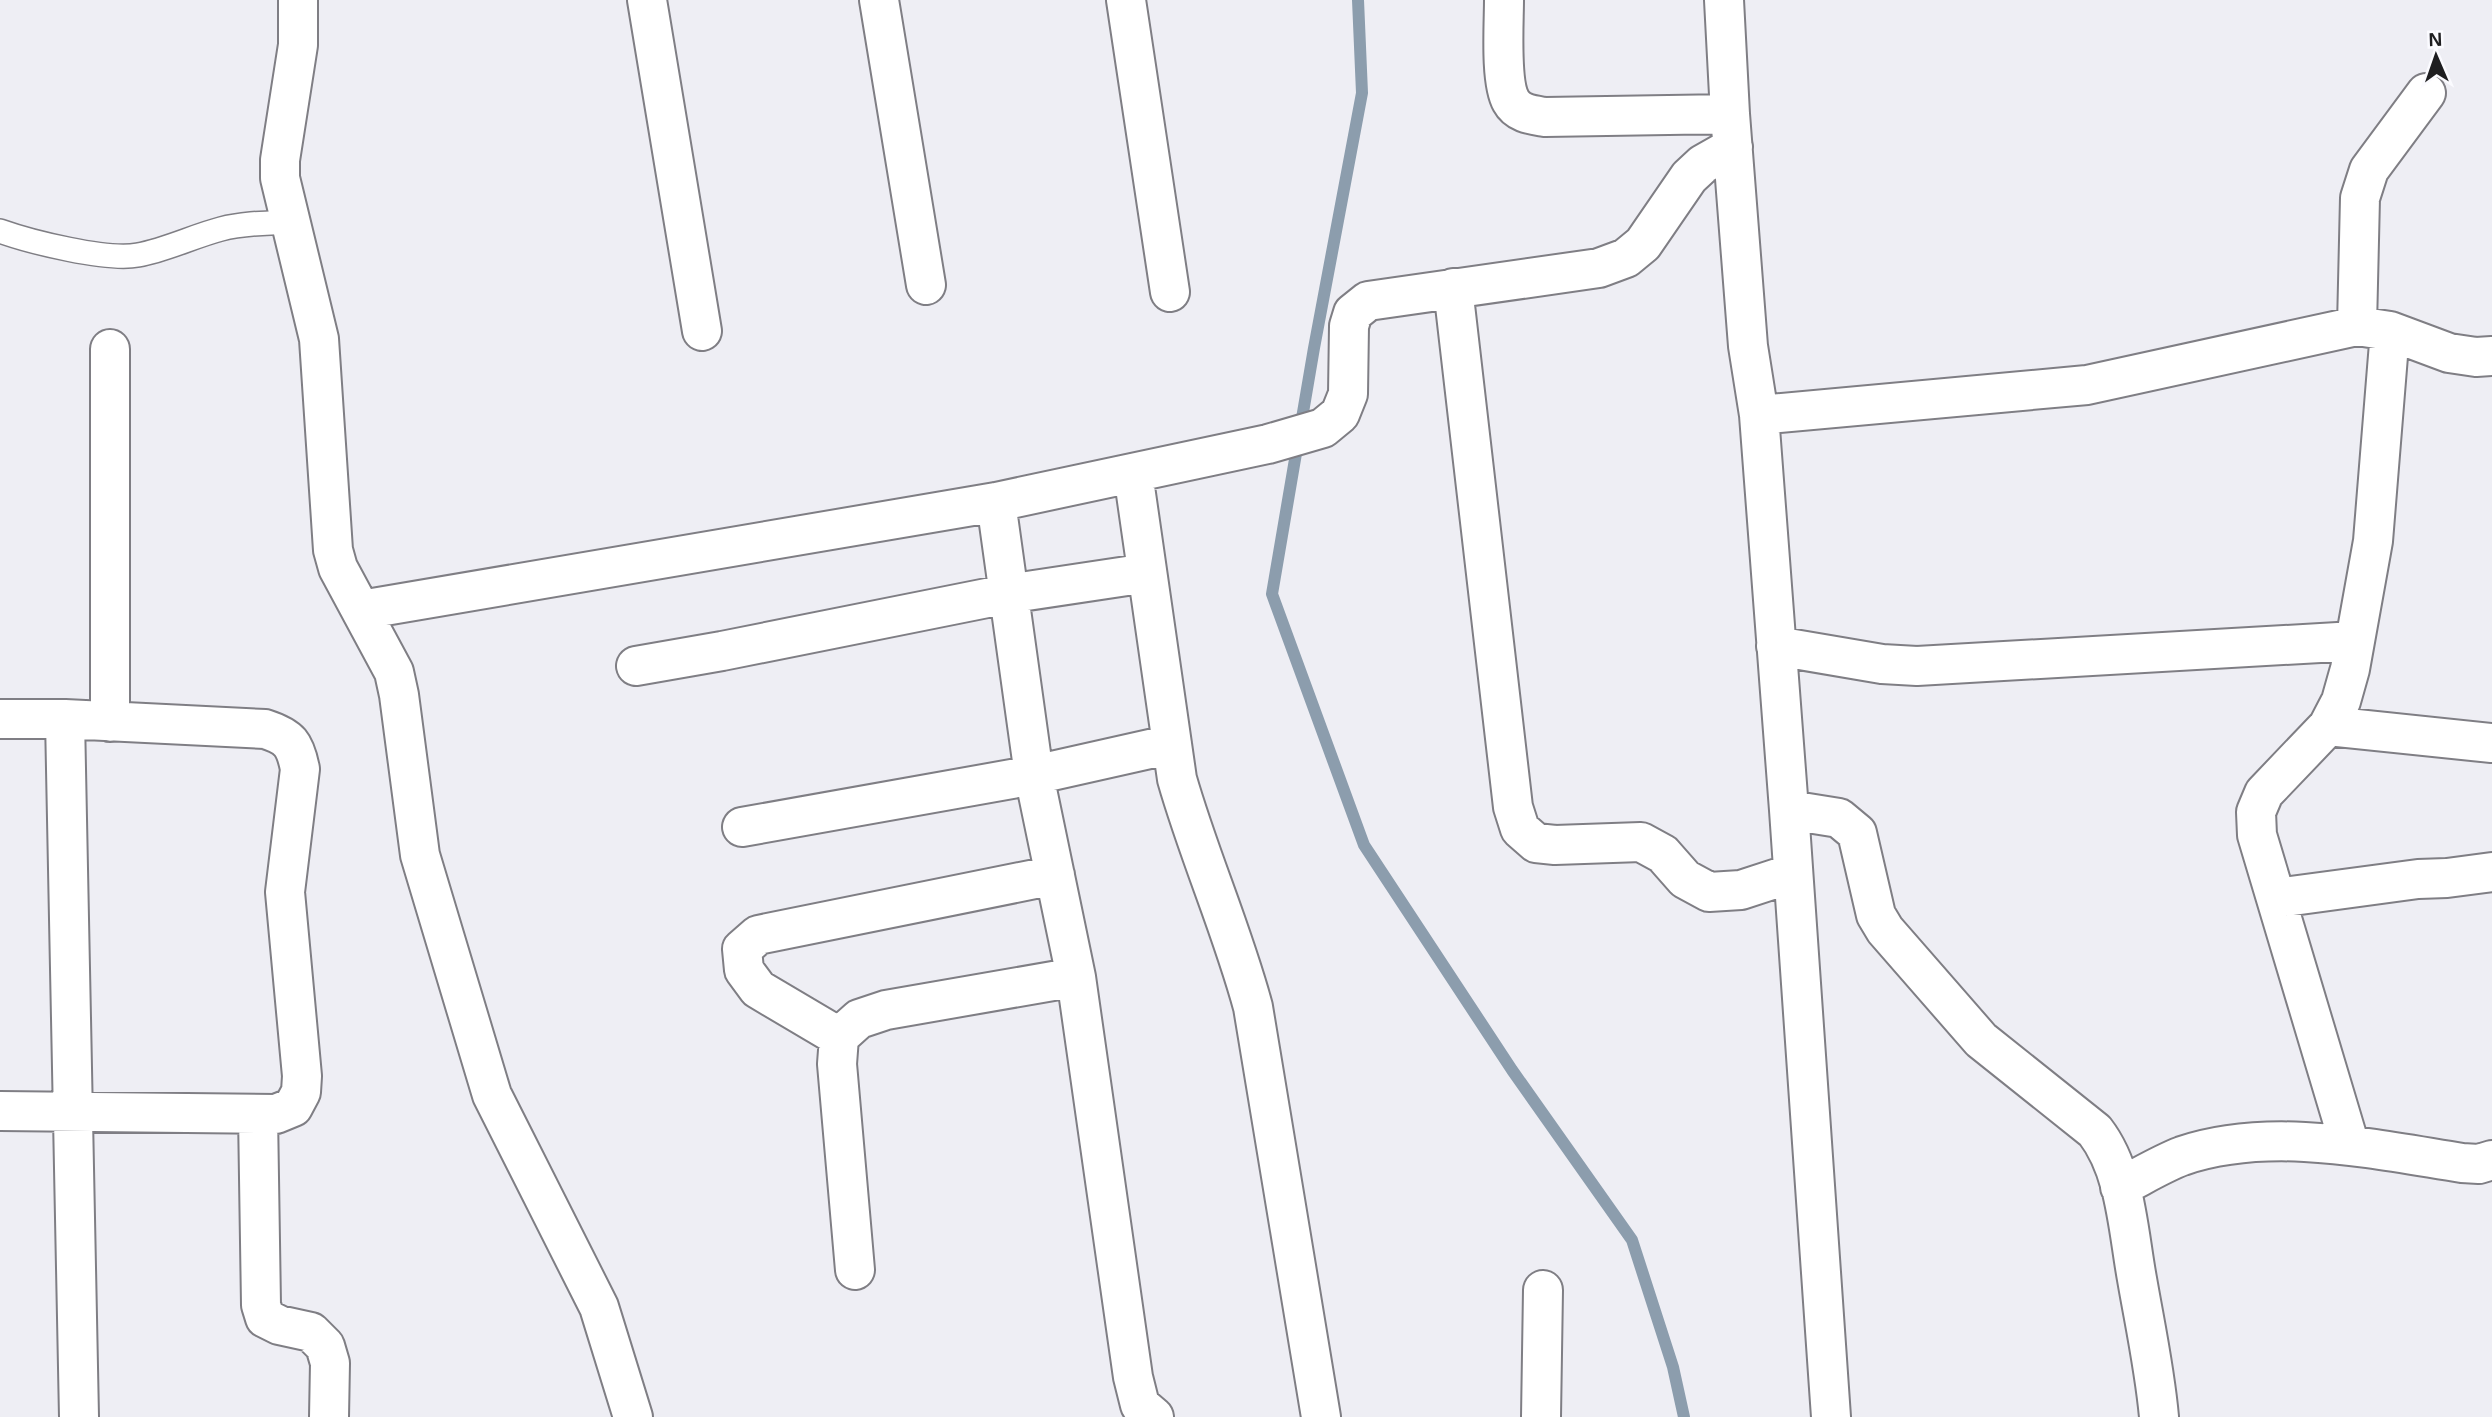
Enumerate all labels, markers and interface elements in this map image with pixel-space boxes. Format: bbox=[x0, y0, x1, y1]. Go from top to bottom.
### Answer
north arrow bbox=[2401, 21, 2471, 91]
text: N bbox=[2428, 29, 2443, 50]

